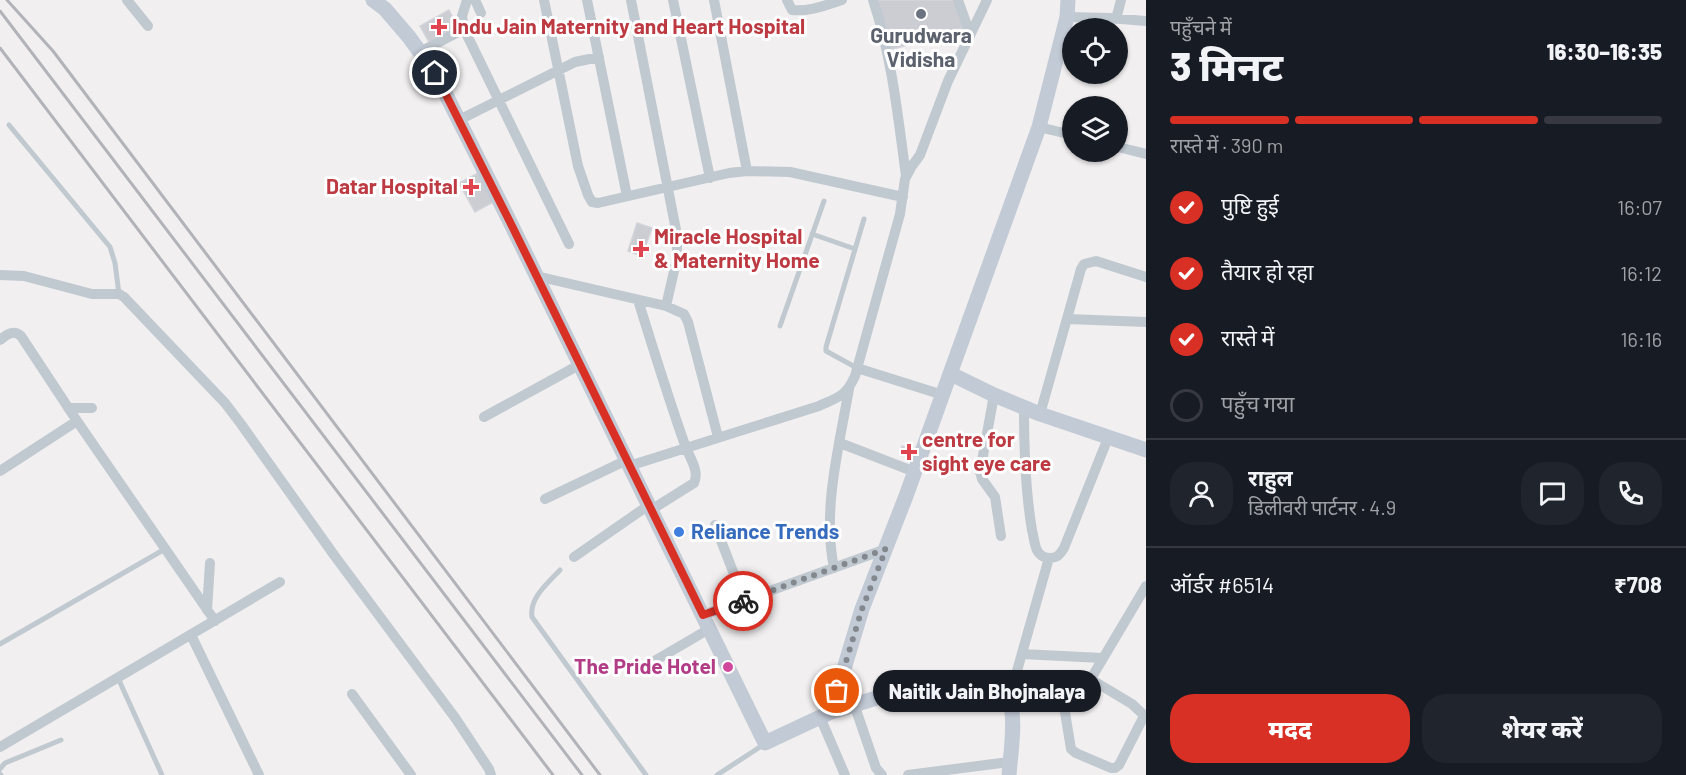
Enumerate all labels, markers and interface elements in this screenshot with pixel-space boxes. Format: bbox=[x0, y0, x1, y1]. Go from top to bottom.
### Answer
marker: Gurudwara Vidisha bbox=[914, 7, 928, 21]
place label: Indu Jain Maternity and Heart Hospital bbox=[452, 13, 805, 38]
text: पहुँचने में bbox=[1170, 15, 1232, 39]
marker: Indu Jain Maternity and Heart Hospital bbox=[430, 18, 448, 36]
map controls bbox=[1062, 18, 1128, 162]
button: locate bbox=[1062, 18, 1128, 84]
place label: Gurudwara Vidisha bbox=[870, 22, 972, 71]
text: 16:30–16:35 bbox=[1547, 38, 1662, 64]
text: 3 मिनट bbox=[1170, 42, 1283, 89]
pin bbox=[409, 47, 460, 98]
icon: home bbox=[418, 56, 451, 89]
button: layers bbox=[1062, 96, 1128, 162]
text: रास्ते में · 390 m bbox=[1170, 133, 1283, 157]
place label: Datar Hospital bbox=[326, 173, 458, 198]
marker: Datar Hospital bbox=[462, 178, 480, 196]
icon: check bbox=[1170, 191, 1203, 224]
text: पुष्टि हुई bbox=[1221, 192, 1279, 218]
text: 16:07 bbox=[1617, 195, 1662, 219]
place label: Miracle Hospital & Maternity Home bbox=[654, 223, 820, 272]
marker: Miracle Hospital & Maternity Home bbox=[632, 240, 650, 258]
icon: check bbox=[1170, 257, 1203, 290]
text: तैयार हो रहा bbox=[1221, 258, 1314, 284]
text: 16:12 bbox=[1620, 261, 1662, 285]
icon: check bbox=[1170, 323, 1203, 356]
text: रास्ते में bbox=[1221, 324, 1274, 350]
text: 16:16 bbox=[1621, 327, 1662, 351]
text: पहुँच गया bbox=[1221, 390, 1294, 416]
place label: centre for sight eye care bbox=[922, 426, 1051, 475]
marker: centre for sight eye care bbox=[900, 443, 918, 461]
button: person bbox=[1170, 462, 1233, 525]
button: chat bbox=[1521, 462, 1584, 525]
button: phone bbox=[1599, 462, 1662, 525]
text: राहुल bbox=[1248, 464, 1293, 490]
text: डिलीवरी पार्टनर · 4.9 bbox=[1248, 495, 1396, 519]
place label: Reliance Trends bbox=[691, 518, 839, 543]
marker: Reliance Trends bbox=[672, 525, 686, 539]
courier bbox=[713, 571, 773, 631]
text: ऑर्डर #6514 bbox=[1170, 571, 1274, 597]
text: ₹708 bbox=[1614, 571, 1662, 597]
icon: bike bbox=[727, 585, 760, 618]
place label: The Pride Hotel bbox=[574, 653, 716, 678]
marker: The Pride Hotel bbox=[721, 660, 735, 674]
pin bbox=[811, 665, 862, 716]
callout: Naitik Jain Bhojnalaya bbox=[873, 670, 1101, 712]
icon: bag bbox=[820, 674, 853, 707]
text: Naitik Jain Bhojnalaya bbox=[889, 679, 1085, 703]
button: मदद bbox=[1170, 694, 1410, 763]
button: शेयर करें bbox=[1422, 694, 1662, 763]

